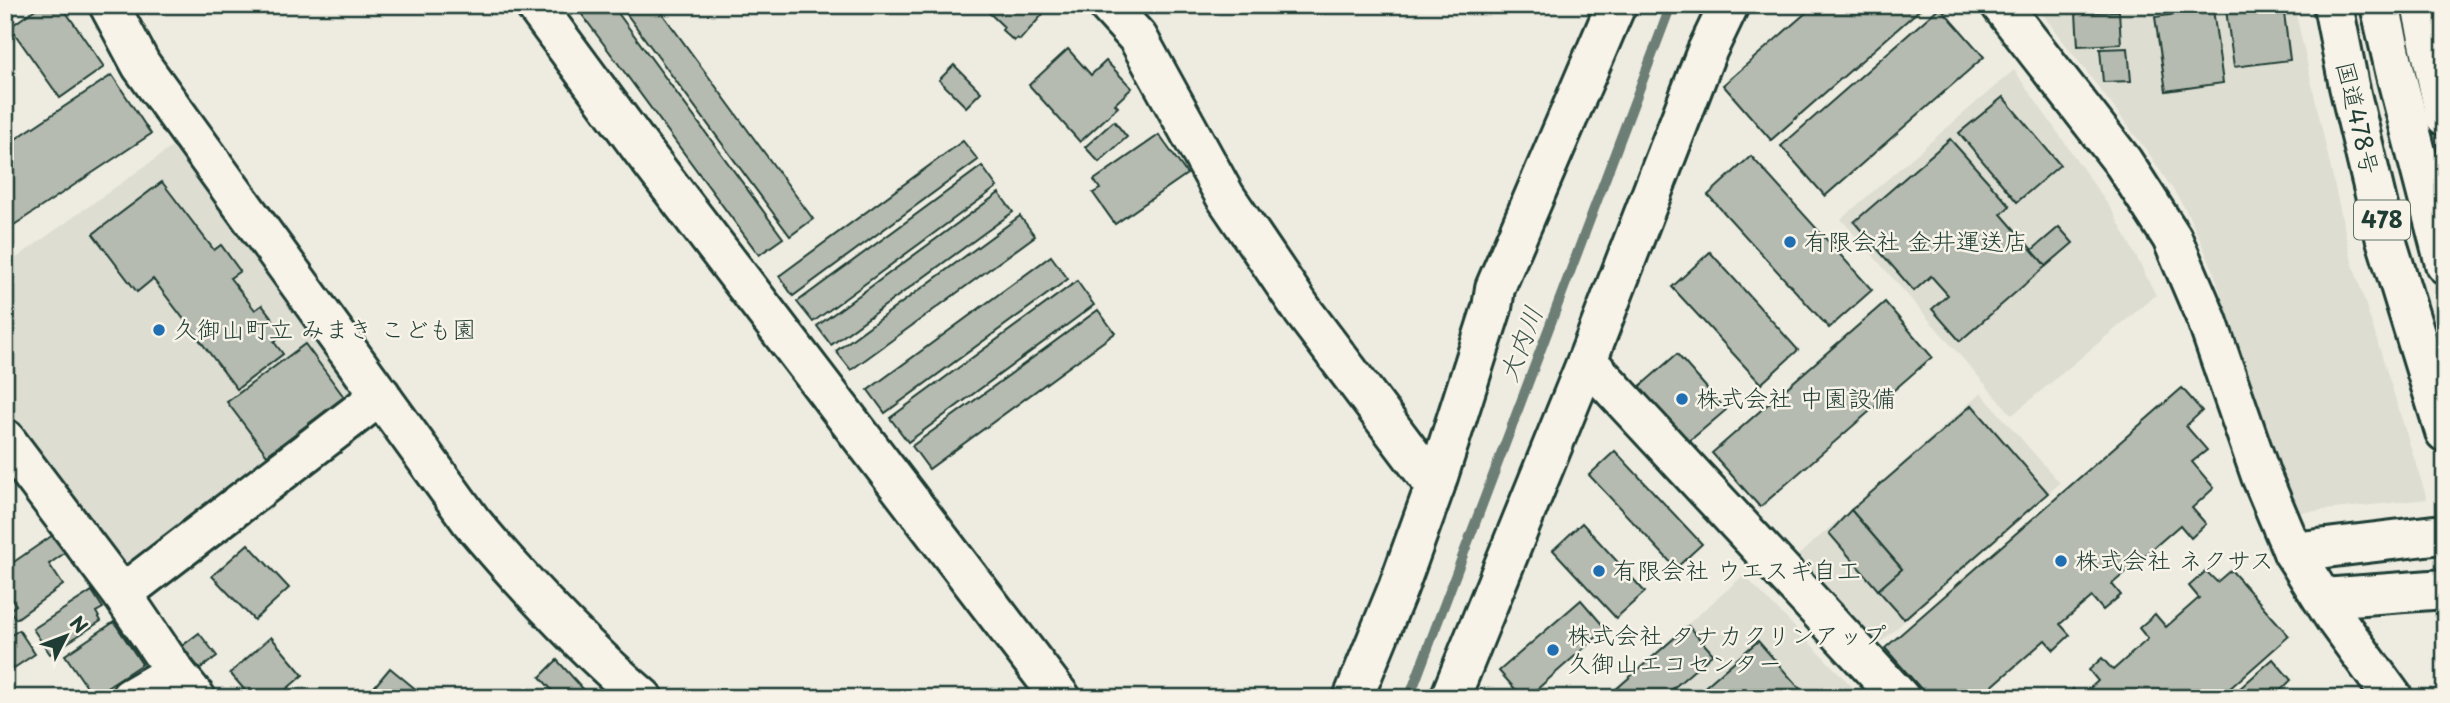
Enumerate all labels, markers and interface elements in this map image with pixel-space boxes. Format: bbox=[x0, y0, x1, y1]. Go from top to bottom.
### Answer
street label: 国道478号 bbox=[2328, 57, 2389, 178]
road number: 478 bbox=[2354, 200, 2410, 240]
place label: 有限会社 金井運送店 bbox=[1804, 222, 2028, 258]
marker: 有限会社 金井運送店 bbox=[1782, 234, 1798, 250]
water label: 大内川 bbox=[1487, 300, 1552, 387]
place label: 久御山町立 みまき こども園 bbox=[173, 310, 477, 346]
marker: 久御山町立 みまき こども園 bbox=[151, 322, 167, 338]
place label: 株式会社 中園設備 bbox=[1696, 379, 1896, 415]
marker: 株式会社 中園設備 bbox=[1674, 391, 1690, 407]
place label: 株式会社 ネクサス bbox=[2075, 541, 2274, 577]
place label: 有限会社 ウエスギ自工 bbox=[1613, 551, 1861, 587]
marker: 株式会社 ネクサス bbox=[2053, 553, 2069, 569]
marker: 有限会社 ウエスギ自工 bbox=[1591, 563, 1607, 579]
north arrow bbox=[32, 602, 102, 672]
text: N bbox=[64, 609, 95, 639]
place label: 株式会社 タナカクリンアップ 久御山エコセンター bbox=[1567, 616, 1887, 680]
marker: 株式会社 タナカクリンアップ 久御山エコセンター bbox=[1545, 642, 1561, 658]

